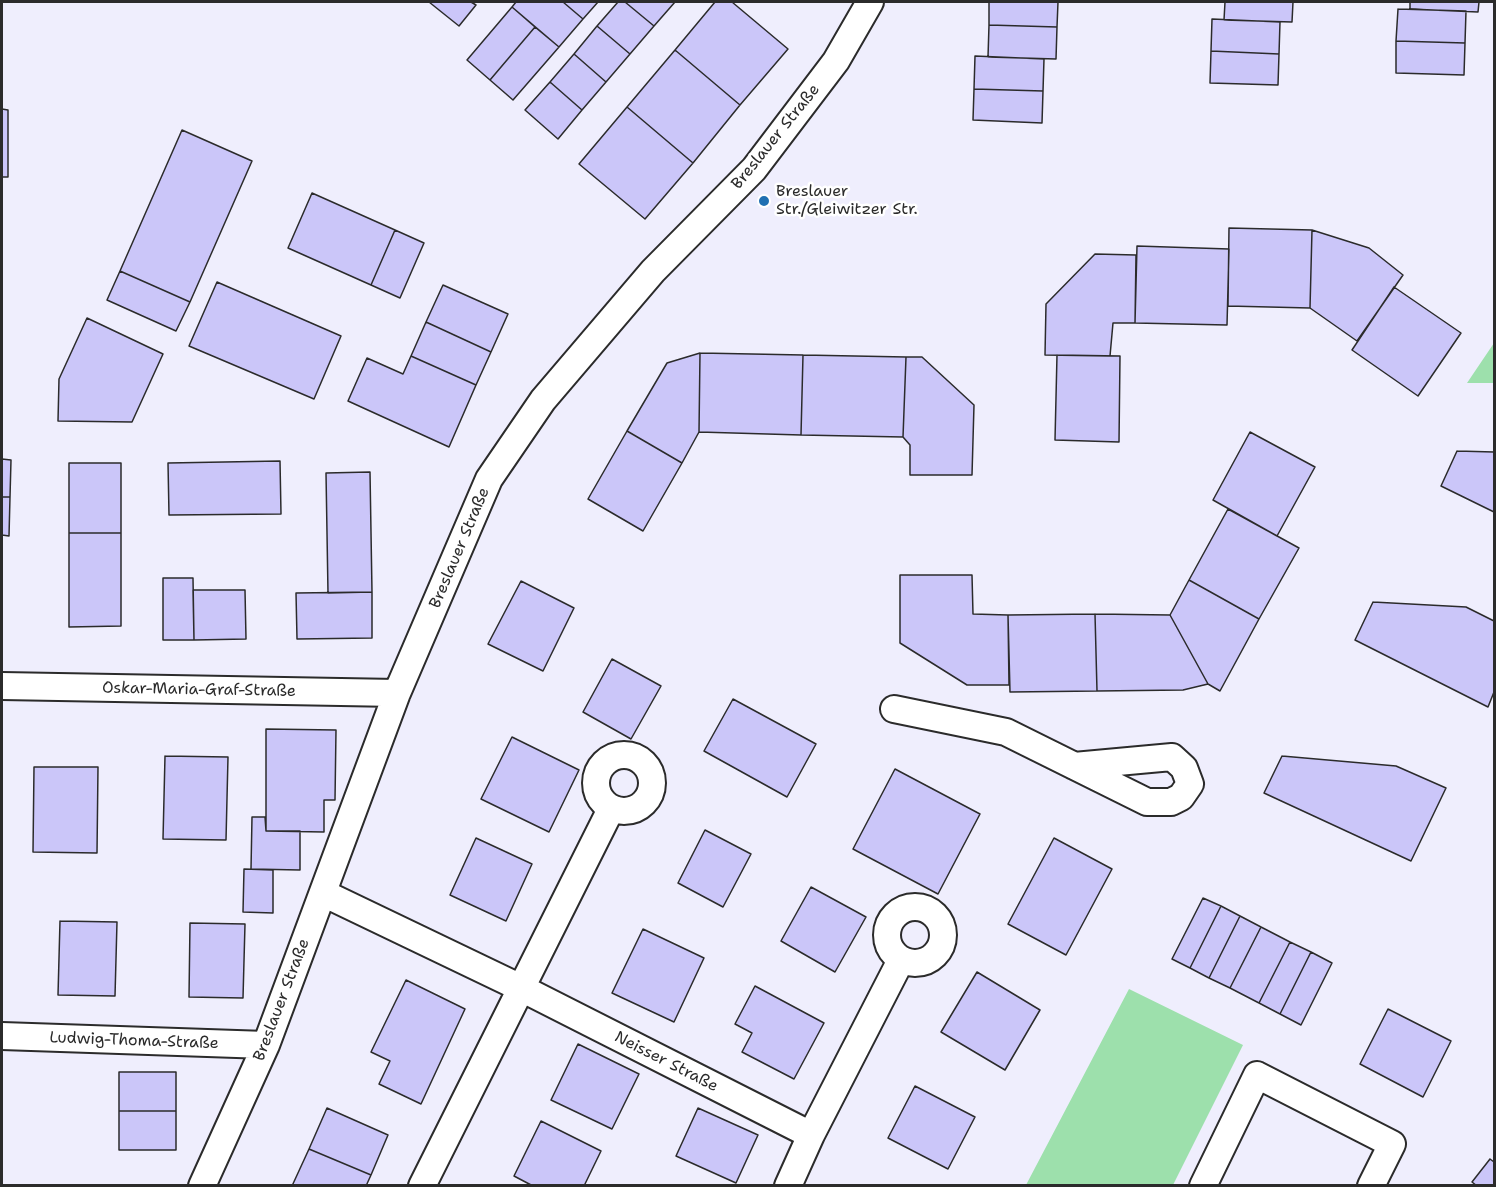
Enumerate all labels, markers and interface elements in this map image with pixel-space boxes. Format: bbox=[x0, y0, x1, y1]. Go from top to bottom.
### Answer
street label: Breslauer Straße bbox=[728, 81, 824, 193]
place label: Breslauer Str./Gleiwitzer Str. bbox=[776, 182, 918, 220]
marker: Breslauer Str./Gleiwitzer Str. bbox=[757, 194, 771, 208]
street label: Breslauer Straße bbox=[426, 485, 494, 611]
street label: Oskar-Maria-Graf-Straße bbox=[102, 679, 296, 701]
street label: Breslauer Straße bbox=[250, 936, 314, 1064]
street label: Ludwig-Thoma-Straße bbox=[49, 1028, 219, 1054]
street label: Neisser Straße bbox=[611, 1028, 721, 1096]

